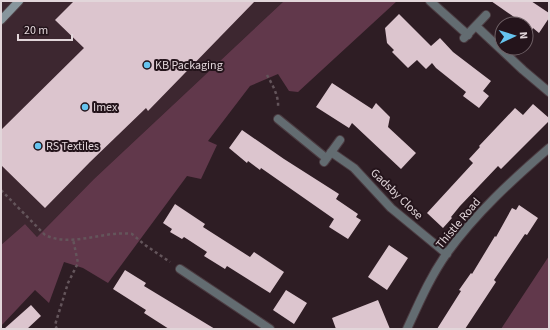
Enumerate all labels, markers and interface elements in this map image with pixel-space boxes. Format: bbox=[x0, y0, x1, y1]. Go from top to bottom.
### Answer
scale bar bbox=[18, 16, 72, 42]
north arrow bbox=[494, 16, 534, 56]
text: 20 m bbox=[24, 22, 48, 39]
text: N bbox=[516, 31, 531, 40]
place label: KB Packaging bbox=[155, 57, 223, 74]
marker: KB Packaging bbox=[142, 60, 152, 70]
place label: Imex bbox=[93, 99, 118, 116]
marker: Imex bbox=[80, 102, 90, 112]
place label: RS Textiles bbox=[46, 138, 99, 155]
marker: RS Textiles bbox=[33, 141, 43, 151]
street label: Gadsby Close bbox=[367, 165, 427, 224]
street label: Thistle Road bbox=[432, 194, 485, 253]

